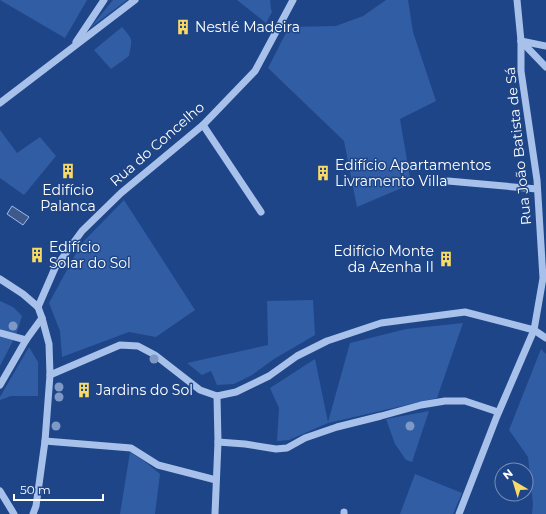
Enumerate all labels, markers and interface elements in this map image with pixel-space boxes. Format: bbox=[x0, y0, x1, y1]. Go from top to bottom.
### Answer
building icon: Nestlé Madeira bbox=[174, 18, 192, 36]
place label: Nestlé Madeira bbox=[195, 18, 300, 36]
street label: Rua João Batista de Sá bbox=[501, 66, 535, 226]
street label: Rua do Concelho bbox=[106, 98, 208, 190]
place label: Edifício Apartamentos Livramento Villa bbox=[335, 156, 491, 190]
building icon: Edifício Palanca bbox=[59, 162, 77, 180]
building icon: Edifício Apartamentos Livramento Villa bbox=[314, 164, 332, 182]
place label: Edifício Palanca bbox=[40, 181, 96, 215]
place label: Edifício Solar do Sol bbox=[49, 238, 131, 272]
place label: Edifício Monte da Azenha II bbox=[333, 242, 434, 276]
building icon: Edifício Solar do Sol bbox=[28, 246, 46, 264]
building icon: Edifício Monte da Azenha II bbox=[437, 250, 455, 268]
building icon: Jardins do Sol bbox=[75, 381, 93, 399]
place label: Jardins do Sol bbox=[95, 381, 193, 399]
north arrow bbox=[494, 462, 534, 502]
text: N bbox=[500, 466, 516, 482]
scale bar bbox=[14, 476, 103, 502]
text: 50 m bbox=[20, 482, 51, 497]

